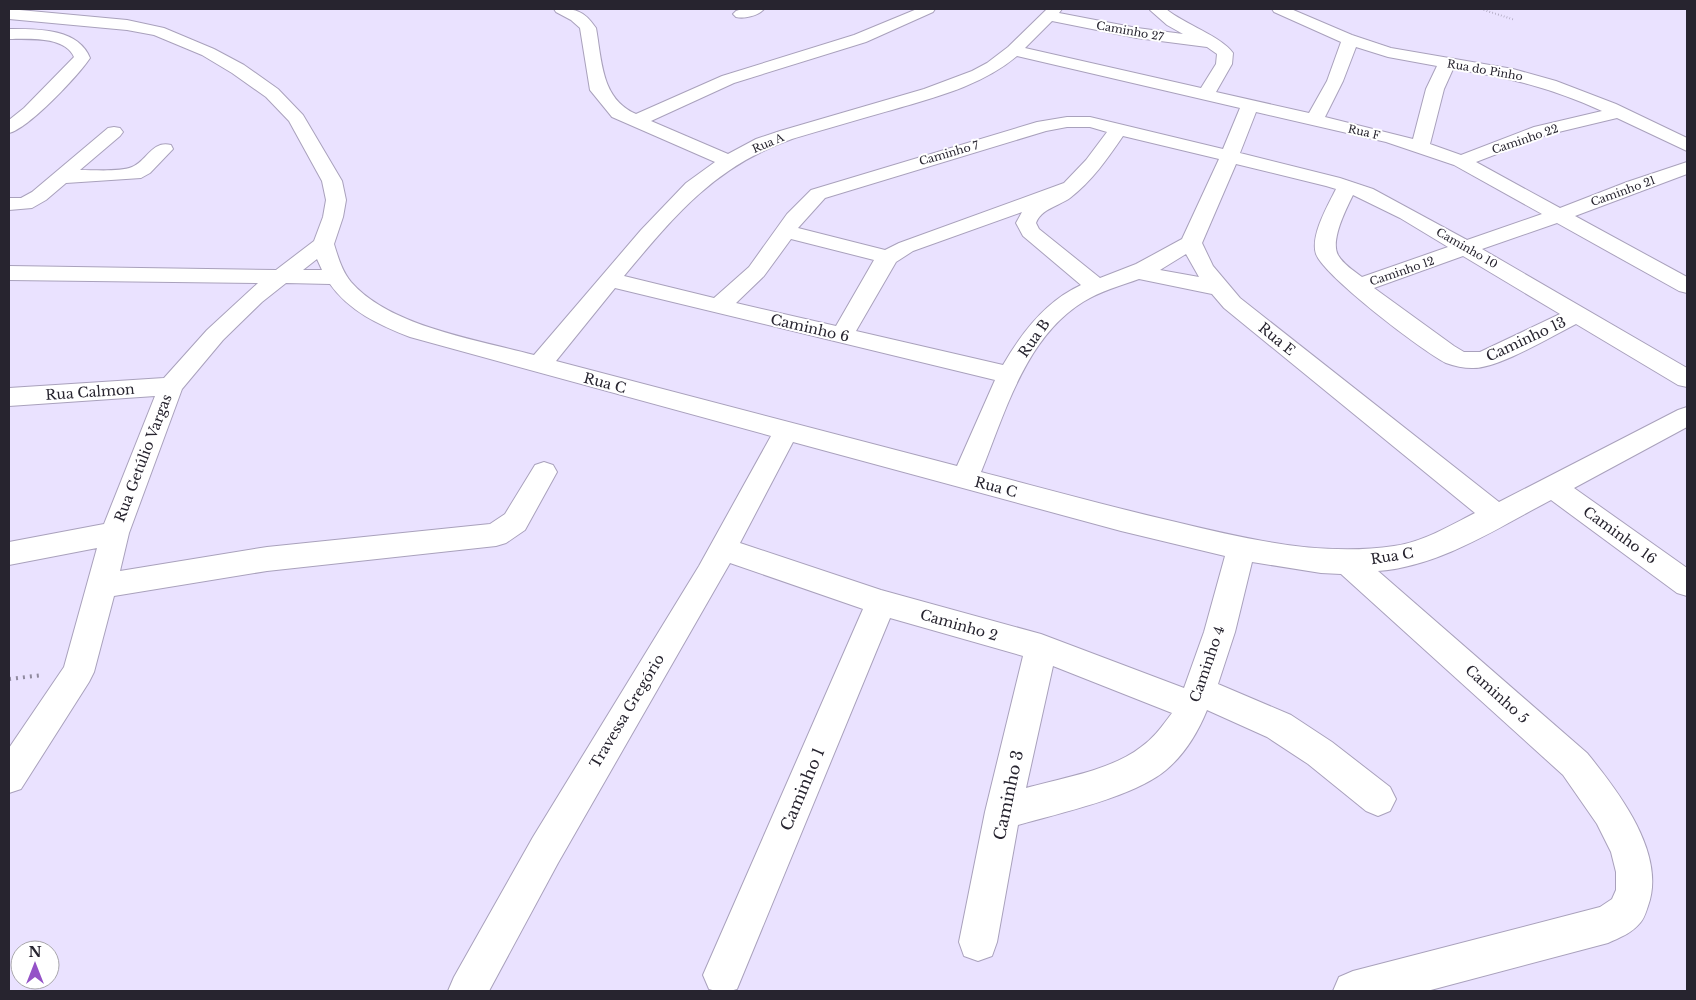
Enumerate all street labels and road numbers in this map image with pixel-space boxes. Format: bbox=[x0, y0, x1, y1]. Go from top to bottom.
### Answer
street label: Caminho 27 bbox=[1095, 18, 1165, 44]
street label: Rua do Pinho bbox=[1446, 56, 1524, 84]
street label: Caminho 22 bbox=[1490, 121, 1560, 157]
street label: Rua F bbox=[1347, 122, 1382, 143]
street label: Rua A bbox=[750, 130, 786, 156]
street label: Caminho 7 bbox=[918, 138, 981, 168]
street label: Caminho 21 bbox=[1589, 173, 1657, 209]
street label: Caminho 10 bbox=[1434, 225, 1500, 271]
street label: Caminho 12 bbox=[1368, 253, 1436, 289]
street label: Caminho 6 bbox=[769, 310, 851, 346]
street label: Caminho 13 bbox=[1483, 313, 1569, 365]
street label: Rua B bbox=[1014, 315, 1054, 361]
street label: Rua E bbox=[1255, 319, 1299, 359]
street label: Rua C bbox=[582, 369, 628, 397]
street label: Rua Calmon bbox=[45, 380, 136, 404]
street label: Rua Getúlio Vargas bbox=[110, 392, 176, 524]
street label: Rua C bbox=[973, 473, 1019, 501]
street label: Caminho 16 bbox=[1580, 502, 1660, 568]
street label: Rua C bbox=[1369, 544, 1415, 568]
street label: Caminho 2 bbox=[918, 605, 1000, 645]
street label: Caminho 4 bbox=[1186, 624, 1228, 704]
street label: Travessa Gregório bbox=[586, 651, 668, 771]
street label: Caminho 5 bbox=[1462, 661, 1532, 727]
street label: Caminho 1 bbox=[775, 744, 829, 834]
street label: Caminho 3 bbox=[989, 748, 1027, 842]

